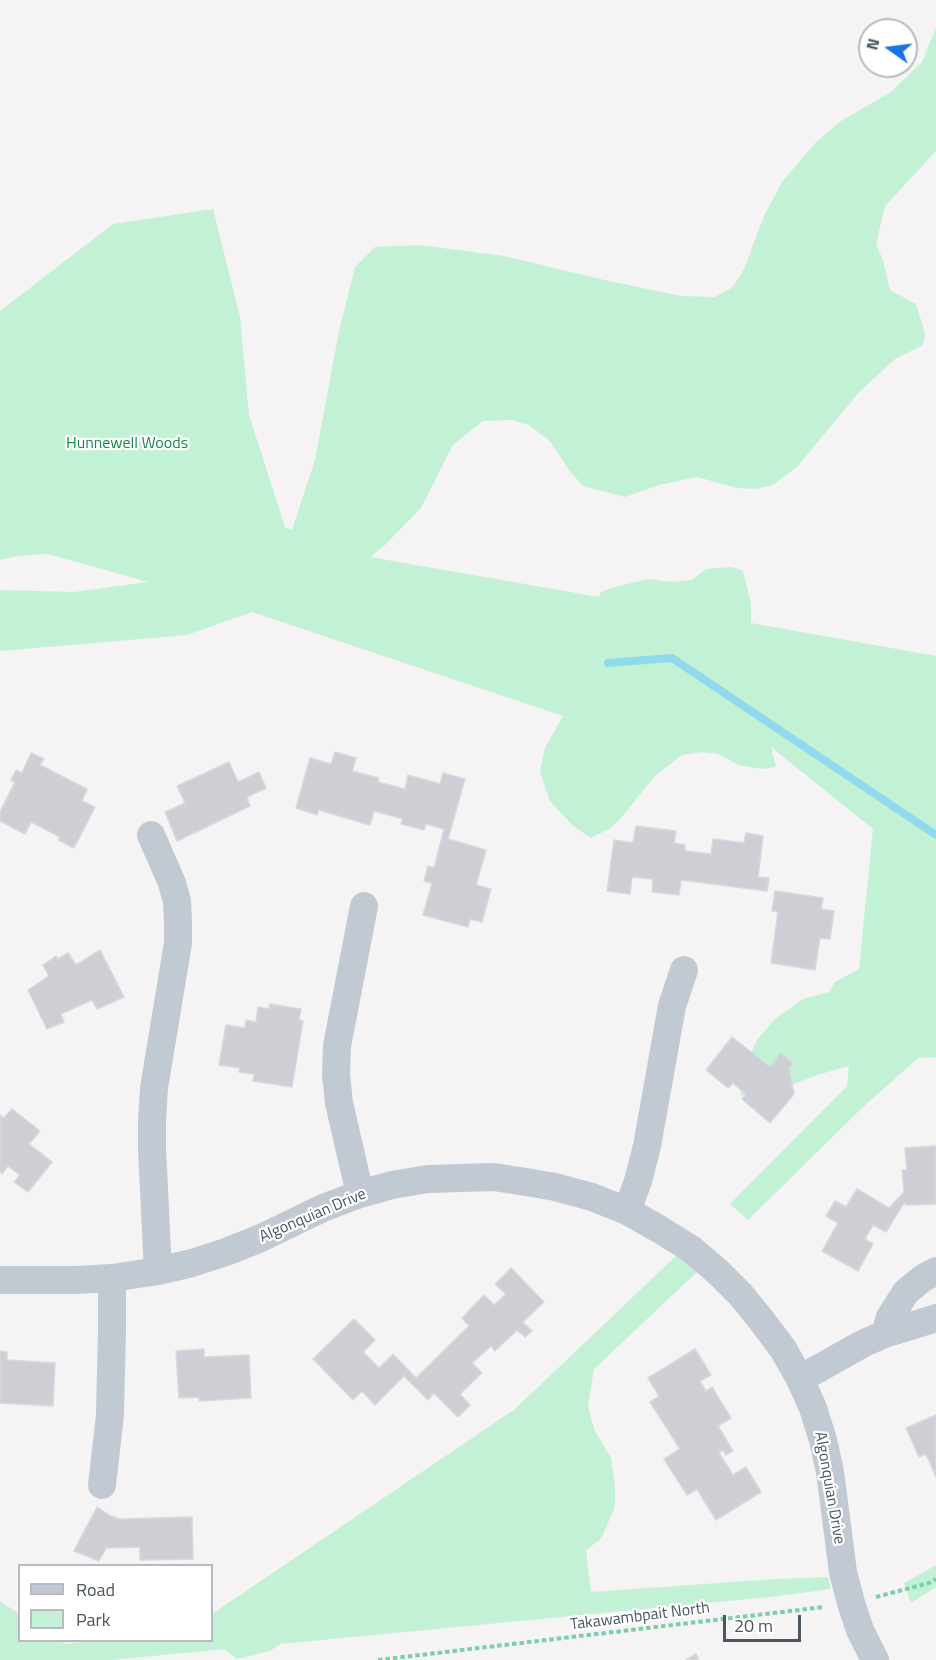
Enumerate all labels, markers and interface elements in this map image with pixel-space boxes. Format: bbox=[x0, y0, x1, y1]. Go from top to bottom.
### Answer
north arrow bbox=[858, 18, 918, 78]
text: N bbox=[859, 36, 885, 52]
park label: Hunnewell Woods bbox=[66, 434, 188, 454]
street label: Algonquian Drive bbox=[257, 1185, 369, 1247]
street label: Algonquian Drive bbox=[810, 1430, 848, 1546]
legend bbox=[18, 1564, 213, 1642]
text: Road bbox=[76, 1576, 115, 1603]
street label: Takawambpait North bbox=[569, 1599, 711, 1635]
scale bar bbox=[726, 1603, 804, 1641]
text: Park bbox=[76, 1606, 110, 1633]
text: 20 m bbox=[734, 1612, 773, 1639]

